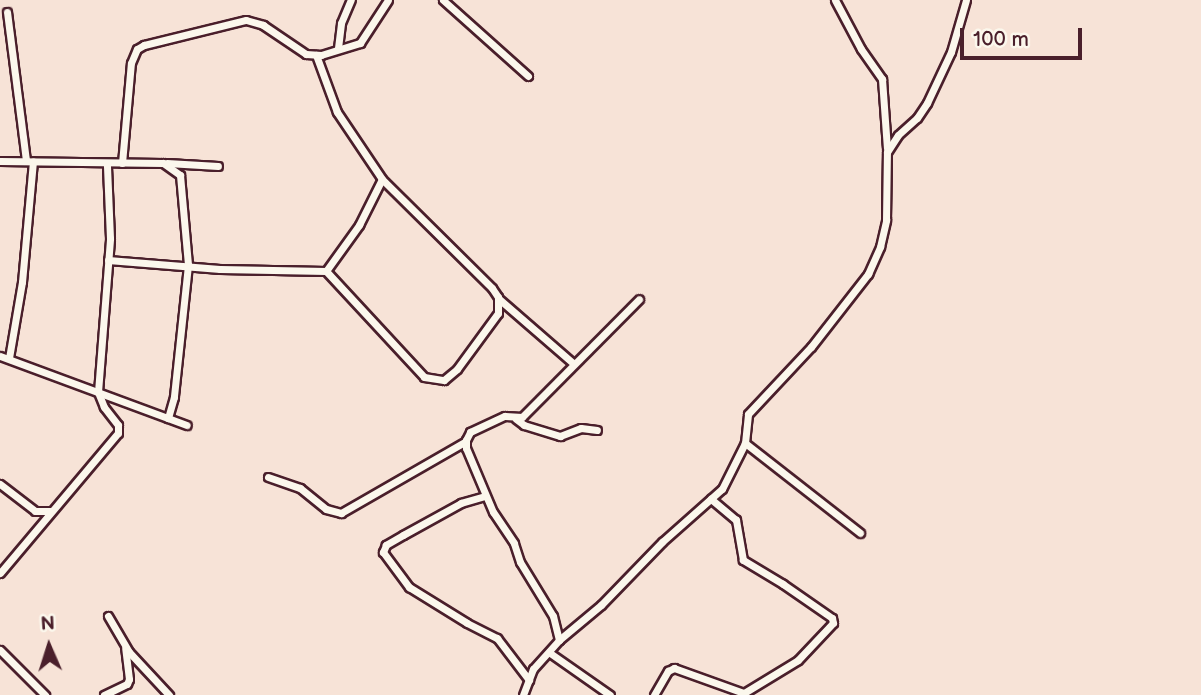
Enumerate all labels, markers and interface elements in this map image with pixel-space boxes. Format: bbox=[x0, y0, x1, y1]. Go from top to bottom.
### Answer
scale bar bbox=[963, 14, 1086, 58]
text: 100 m bbox=[973, 27, 1029, 52]
north arrow bbox=[14, 611, 84, 681]
text: N bbox=[40, 613, 56, 636]

